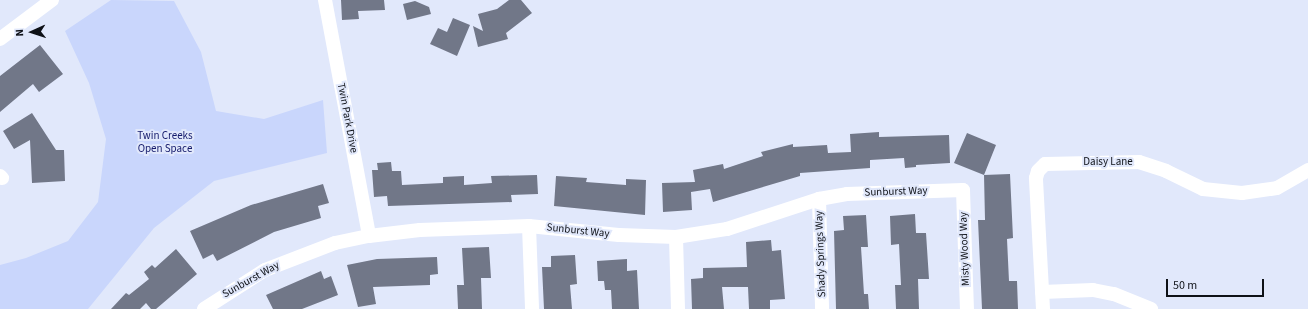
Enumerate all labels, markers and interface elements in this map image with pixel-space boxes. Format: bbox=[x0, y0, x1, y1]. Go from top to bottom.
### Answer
north arrow bbox=[12, 12, 52, 52]
text: N bbox=[12, 29, 27, 37]
street label: Twin Park Drive bbox=[334, 82, 360, 154]
park label: Twin Creeks Open Space bbox=[137, 130, 193, 156]
street label: Daisy Lane bbox=[1083, 155, 1133, 169]
street label: Sunburst Way bbox=[864, 184, 928, 200]
street label: Shady Springs Way bbox=[813, 210, 829, 298]
street label: Misty Wood Way bbox=[957, 212, 973, 286]
street label: Sunburst Way bbox=[546, 221, 610, 241]
street label: Sunburst Way bbox=[220, 259, 282, 301]
scale bar bbox=[1168, 271, 1266, 297]
text: 50 m bbox=[1173, 277, 1197, 294]

